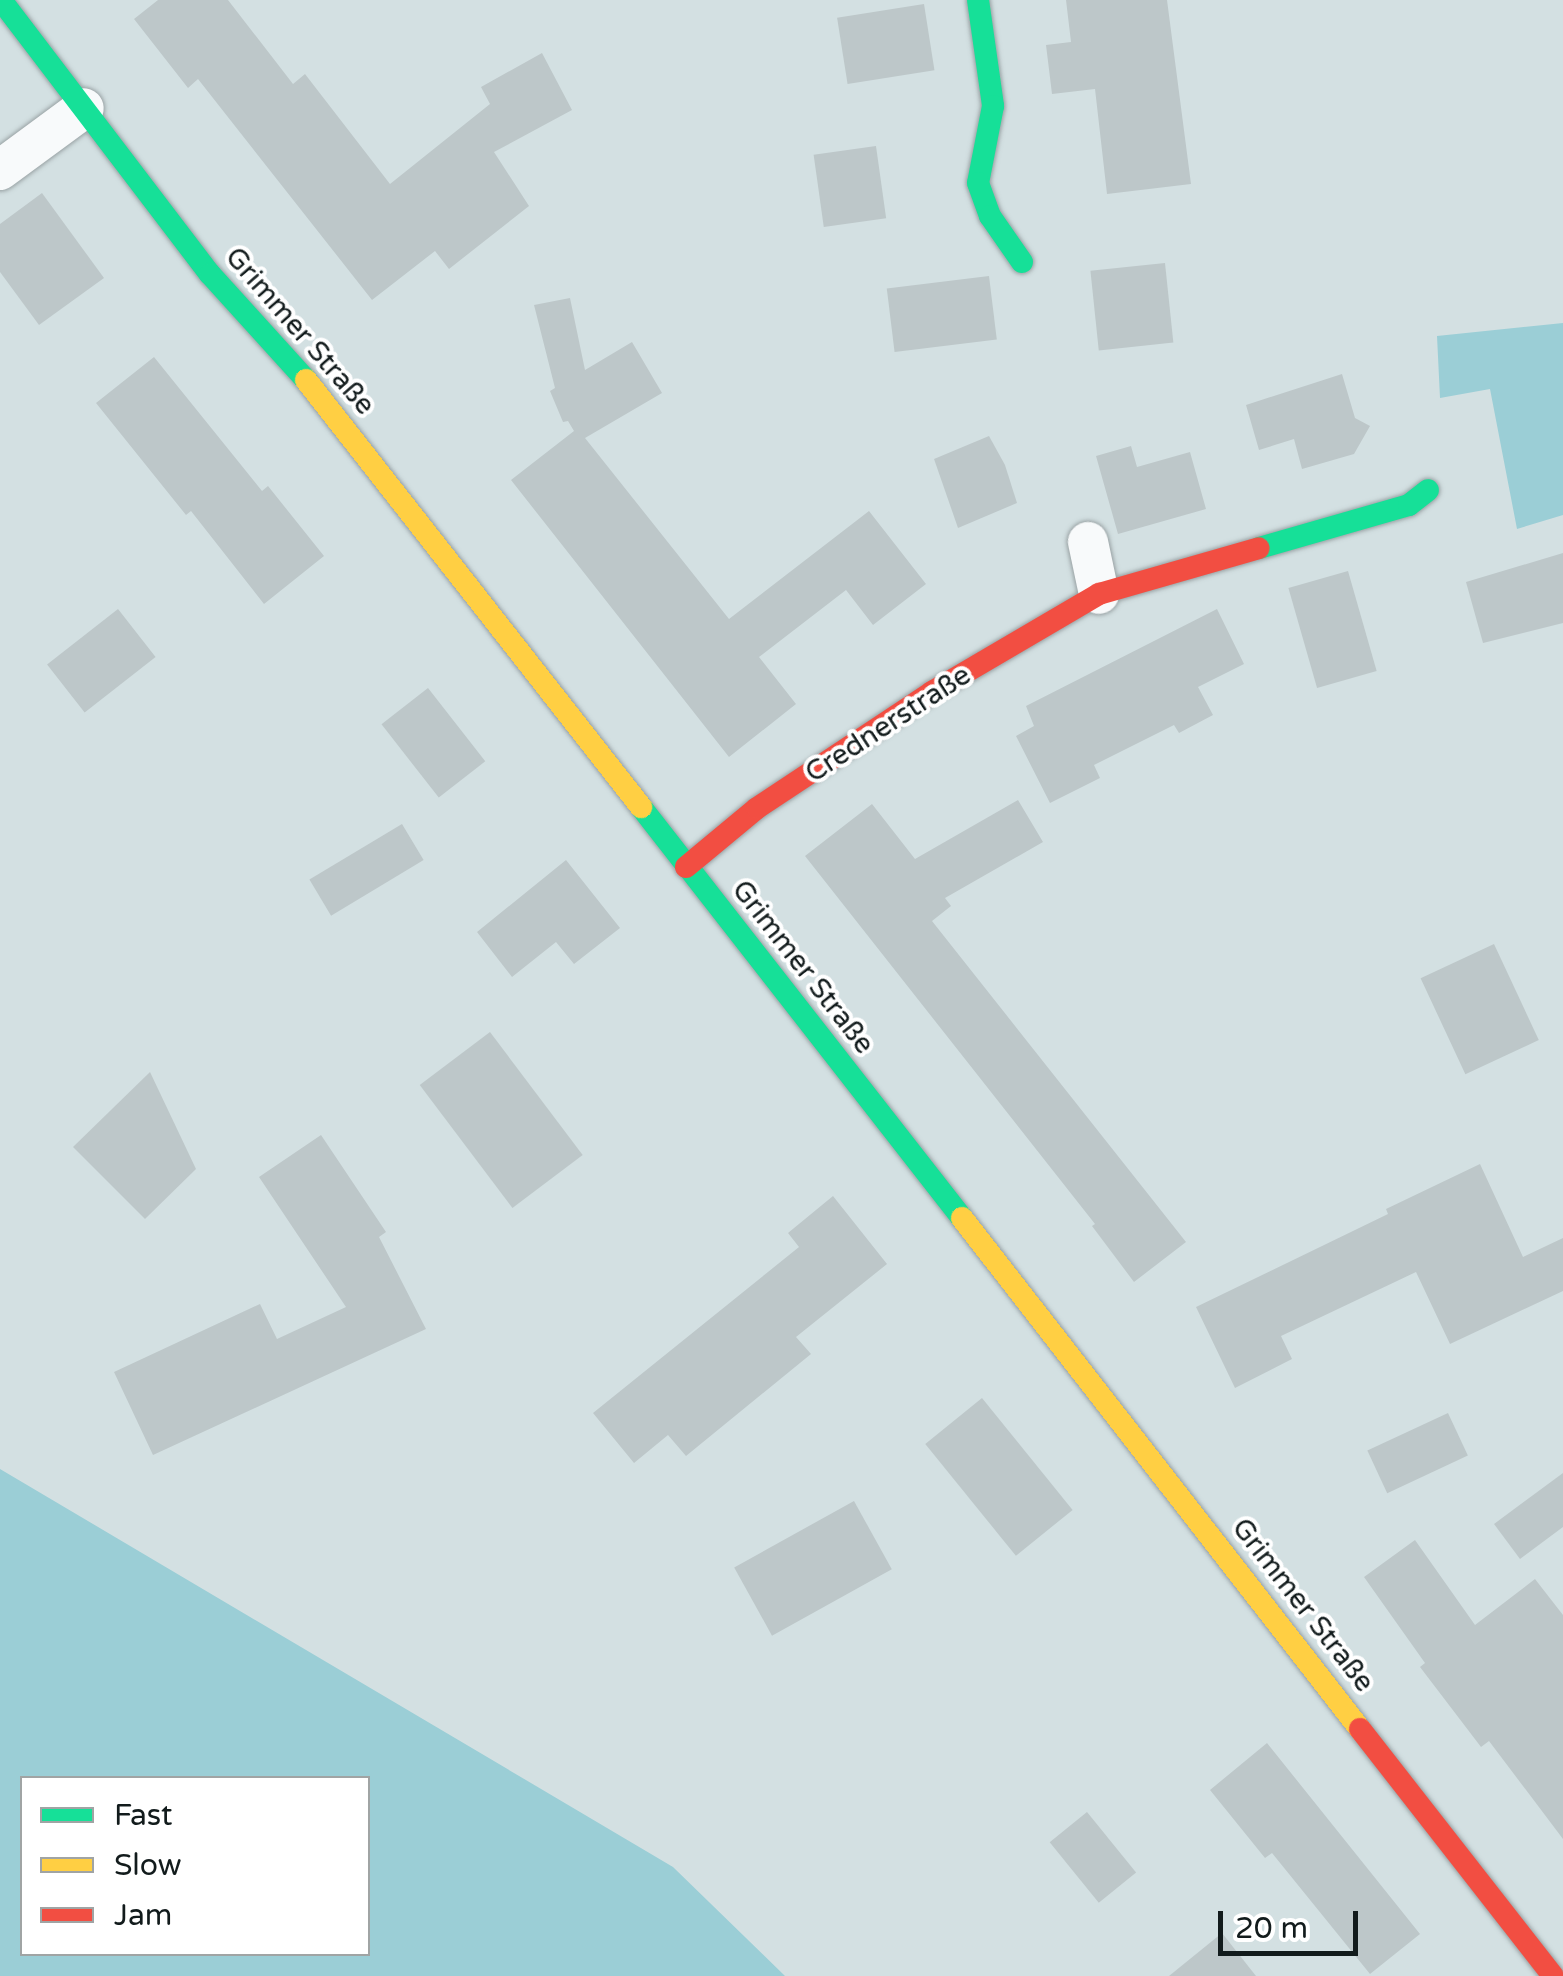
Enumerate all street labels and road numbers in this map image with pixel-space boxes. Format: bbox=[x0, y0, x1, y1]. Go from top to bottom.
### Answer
street label: Grimmer Straße bbox=[218, 240, 382, 422]
street label: Crednerstraße bbox=[799, 658, 977, 790]
street label: Grimmer Straße bbox=[725, 874, 881, 1060]
street label: Grimmer Straße bbox=[1225, 1512, 1381, 1698]

